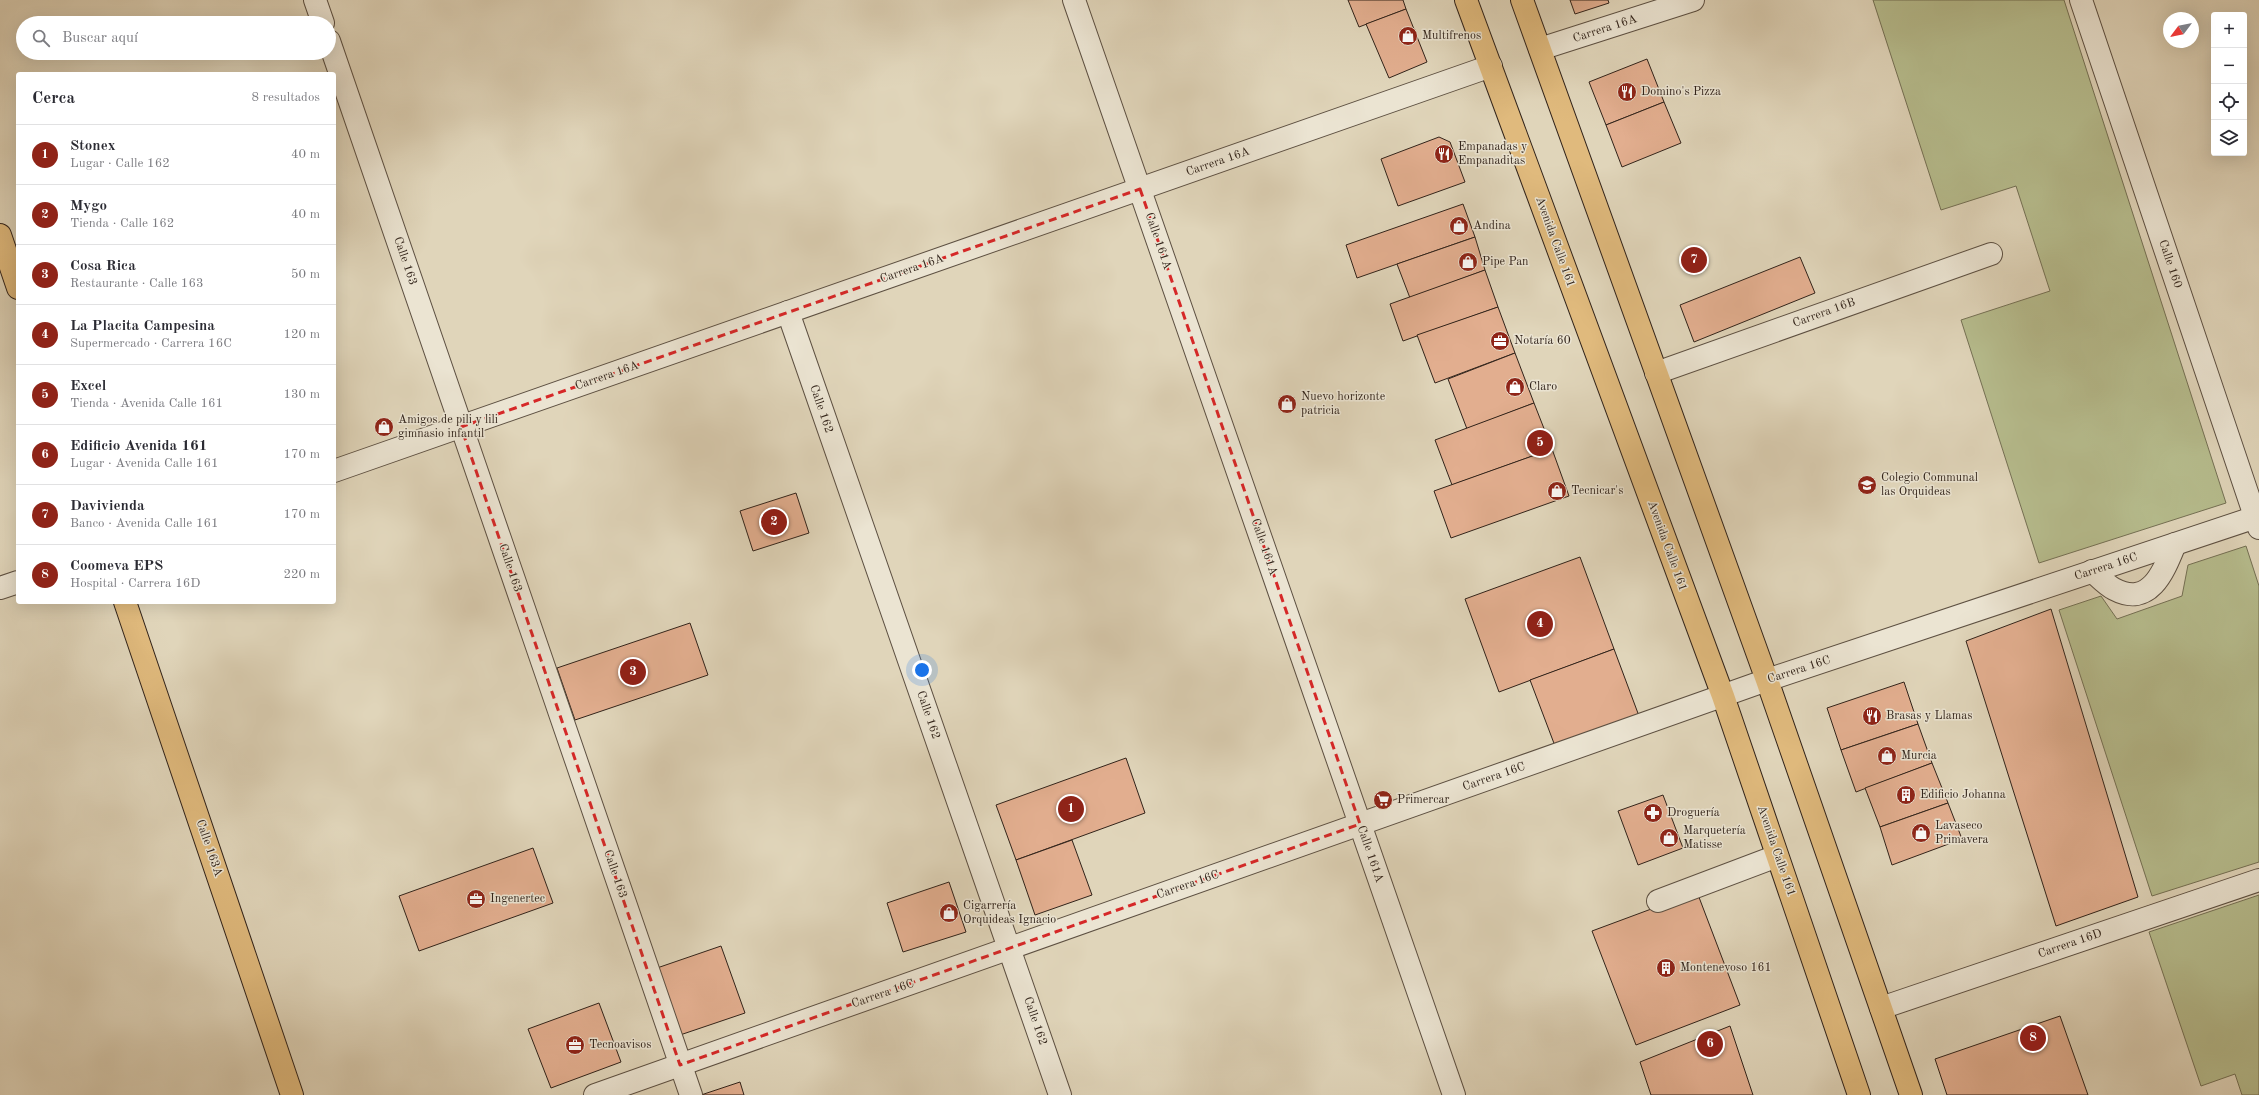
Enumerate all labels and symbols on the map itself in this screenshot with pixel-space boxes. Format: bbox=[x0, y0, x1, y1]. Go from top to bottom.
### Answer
north arrow bbox=[2163, 12, 2199, 48]
street label: Carrera 16A bbox=[1571, 13, 1639, 45]
shop icon: Multifrenos bbox=[1397, 25, 1419, 47]
place label: Multifrenos bbox=[1422, 30, 1481, 42]
restaurant icon: Domino's Pizza bbox=[1616, 81, 1638, 103]
place label: Domino's Pizza bbox=[1641, 86, 1721, 98]
place label: Empanadas y Empanaditas bbox=[1458, 141, 1528, 167]
restaurant icon: Empanadas y Empanaditas bbox=[1433, 143, 1455, 165]
street label: Carrera 16A bbox=[1185, 145, 1251, 179]
street label: Avenida Calle 161 bbox=[1533, 195, 1577, 289]
street label: Calle 161A bbox=[1143, 211, 1173, 271]
shop icon: Andina bbox=[1448, 215, 1470, 237]
place label: Andina bbox=[1473, 220, 1511, 232]
street label: Calle 163 bbox=[391, 235, 419, 287]
street label: Calle 160 bbox=[2156, 238, 2184, 290]
pin: 7 bbox=[1681, 245, 1707, 275]
shop icon: Pipe Pan bbox=[1457, 251, 1479, 273]
street label: Carrera 16A bbox=[879, 252, 945, 286]
place label: Pipe Pan bbox=[1482, 256, 1529, 268]
street label: Carrera 16B bbox=[1791, 296, 1857, 330]
office icon: Notaría 60 bbox=[1489, 330, 1511, 352]
place label: Notaría 60 bbox=[1514, 335, 1571, 347]
street label: Carrera 16A bbox=[574, 359, 640, 393]
shop icon: Claro bbox=[1504, 376, 1526, 398]
place label: Claro bbox=[1529, 381, 1557, 393]
street label: Calle 162 bbox=[807, 383, 835, 435]
place label: Nuevo horizonte patricia bbox=[1301, 391, 1386, 417]
shop icon: Nuevo horizonte patricia bbox=[1276, 393, 1298, 415]
place label: Amigos de pili y lili gimnasio infantil bbox=[398, 414, 498, 440]
shop icon: Amigos de pili y lili gimnasio infantil bbox=[373, 416, 395, 438]
pin: 5 bbox=[1527, 428, 1553, 458]
place label: Colegio Communal las Orquideas bbox=[1881, 472, 1978, 498]
school or university icon: Colegio Communal las Orquideas bbox=[1856, 474, 1878, 496]
shop icon: Tecnicar's bbox=[1546, 480, 1568, 502]
place label: Tecnicar's bbox=[1571, 485, 1623, 497]
street label: Avenida Calle 161 bbox=[1645, 499, 1689, 593]
pin: 2 bbox=[761, 507, 787, 537]
street label: Calle 161A bbox=[1249, 517, 1279, 577]
street label: Calle 163 bbox=[496, 542, 524, 594]
street label: Carrera 16C bbox=[2073, 551, 2139, 583]
pin: 4 bbox=[1527, 609, 1553, 639]
street label: Carrera 16C bbox=[1766, 654, 1832, 686]
pin: 3 bbox=[620, 657, 646, 687]
your location bbox=[912, 660, 932, 680]
street label: Calle 162 bbox=[914, 689, 942, 741]
restaurant icon: Brasas y Llamas bbox=[1861, 705, 1883, 727]
place label: Brasas y Llamas bbox=[1886, 710, 1972, 722]
shop icon: Murcia bbox=[1876, 745, 1898, 767]
place label: Murcia bbox=[1901, 750, 1937, 762]
street label: Carrera 16C bbox=[1461, 761, 1527, 793]
building icon: Edificio Johanna bbox=[1895, 784, 1917, 806]
supermarket icon: Primercar bbox=[1372, 789, 1394, 811]
place label: Edificio Johanna bbox=[1920, 789, 2006, 801]
pin: 1 bbox=[1058, 794, 1084, 824]
place label: Primercar bbox=[1397, 794, 1449, 806]
pharmacy icon: Droguería bbox=[1642, 802, 1664, 824]
street label: Avenida Calle 161 bbox=[1755, 804, 1797, 898]
place label: Droguería bbox=[1667, 807, 1720, 819]
street label: Calle 163A bbox=[194, 818, 224, 878]
place label: Lavaseco Primavera bbox=[1935, 820, 1989, 846]
shop icon: Lavaseco Primavera bbox=[1910, 822, 1932, 844]
street label: Calle 161A bbox=[1355, 824, 1385, 884]
place label: Marquetería Matisse bbox=[1683, 825, 1746, 851]
shop icon: Marquetería Matisse bbox=[1658, 827, 1680, 849]
street label: Calle 163 bbox=[601, 848, 629, 900]
street label: Carrera 16C bbox=[1155, 869, 1221, 901]
office icon: Ingenertec bbox=[465, 888, 487, 910]
place label: Ingenertec bbox=[490, 893, 545, 905]
place label: Cigarrería Orquideas Ignacio bbox=[963, 900, 1056, 926]
shop icon: Cigarrería Orquideas Ignacio bbox=[938, 902, 960, 924]
street label: Carrera 16D bbox=[2036, 927, 2104, 961]
building icon: Montenevoso 161 bbox=[1655, 957, 1677, 979]
place label: Montenevoso 161 bbox=[1680, 962, 1771, 974]
street label: Carrera 16C bbox=[850, 978, 916, 1010]
street label: Calle 162 bbox=[1021, 995, 1049, 1047]
pin: 8 bbox=[2020, 1023, 2046, 1053]
pin: 6 bbox=[1697, 1029, 1723, 1059]
office icon: Tecnoavisos bbox=[564, 1034, 586, 1056]
place label: Tecnoavisos bbox=[589, 1039, 651, 1051]

